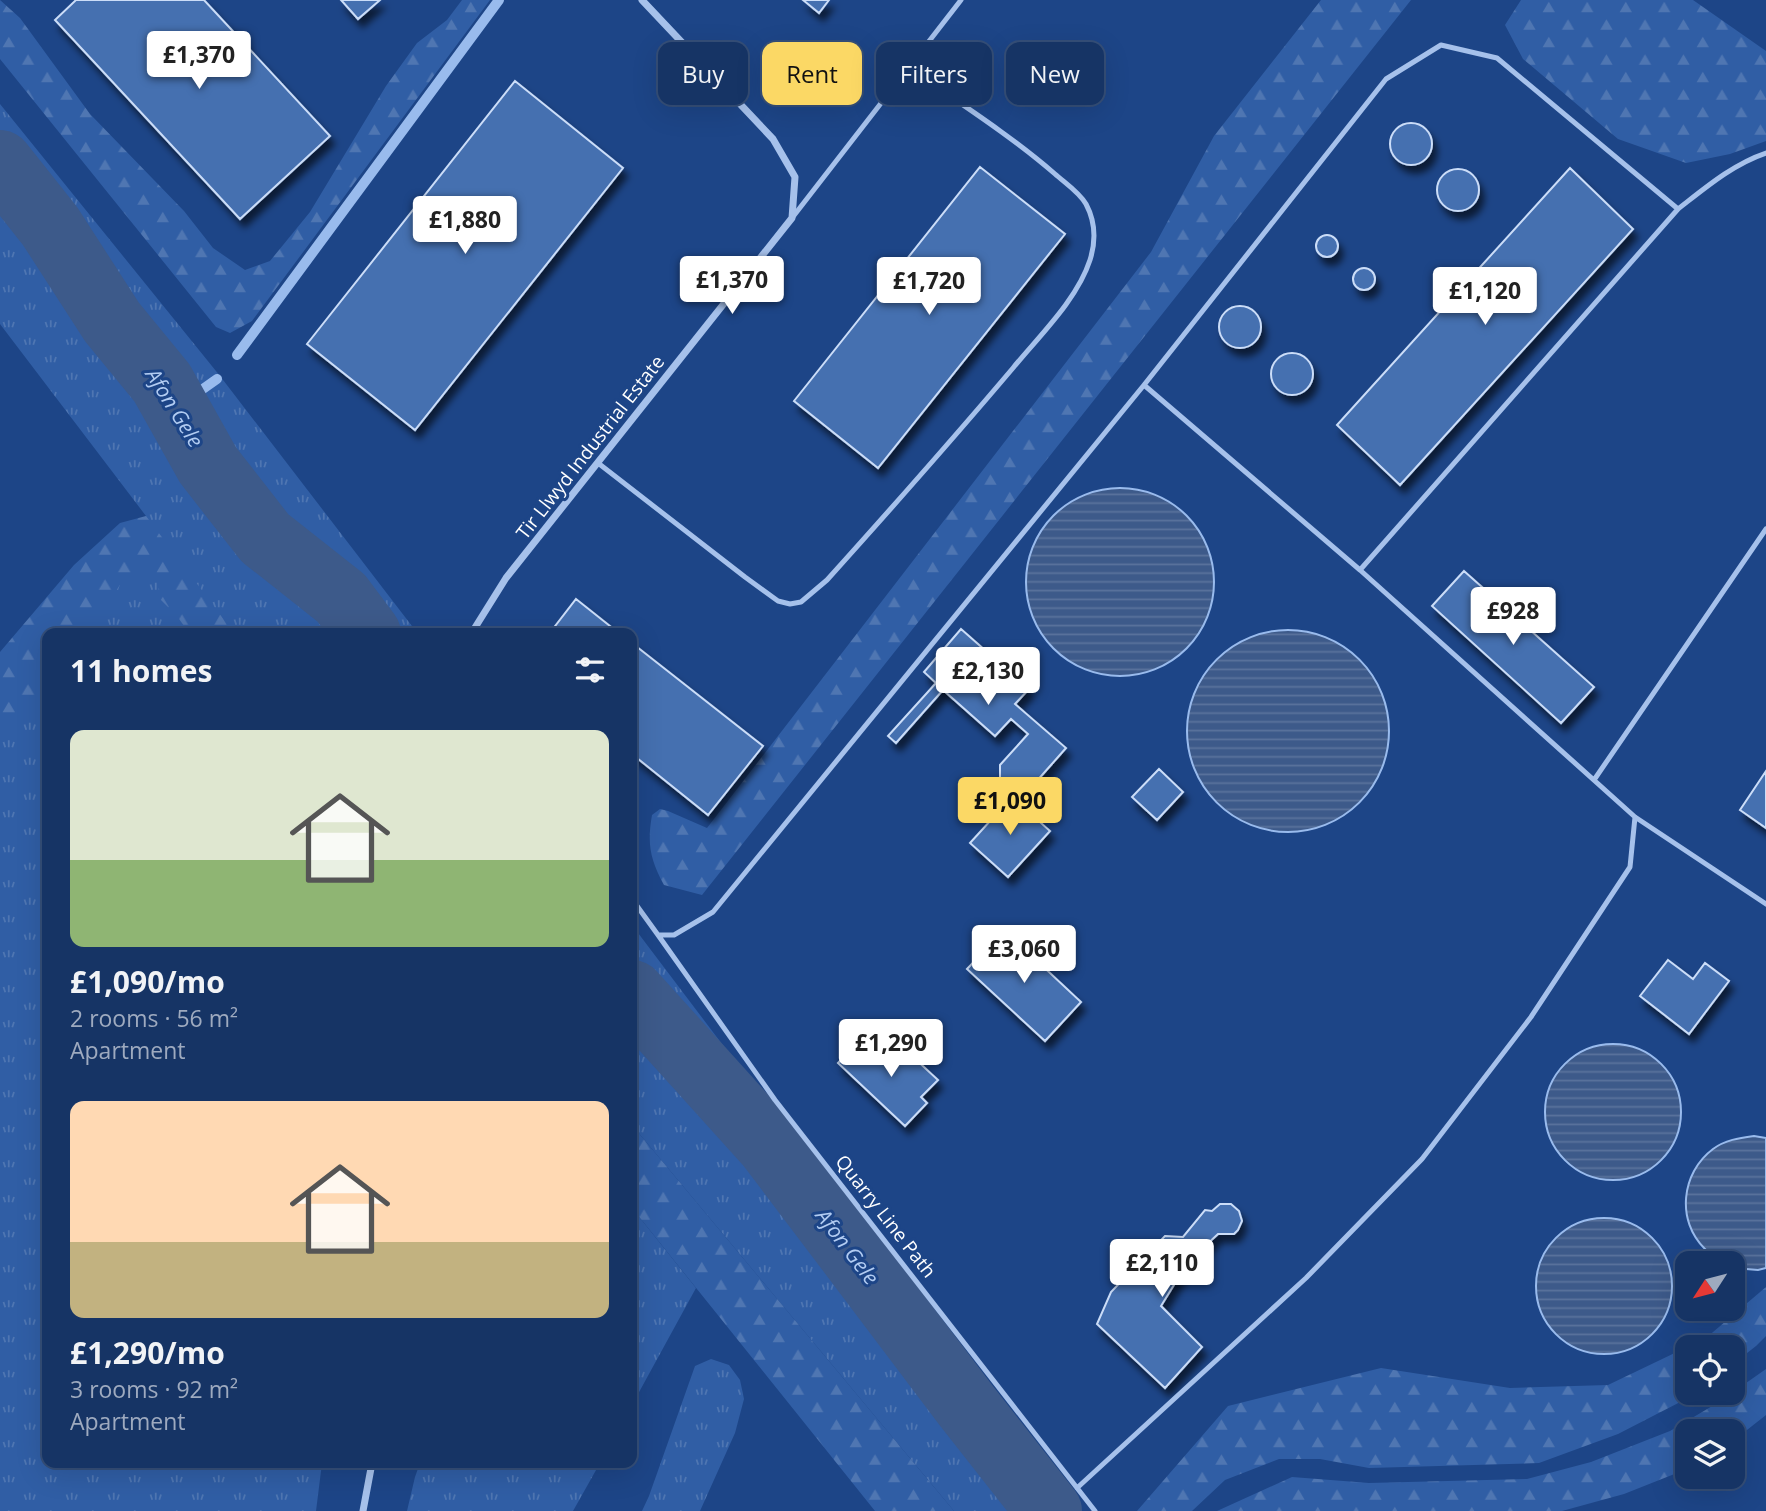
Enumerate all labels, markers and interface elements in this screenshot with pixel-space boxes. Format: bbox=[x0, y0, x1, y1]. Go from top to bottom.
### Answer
pin: £1,370 bbox=[142, 32, 256, 91]
text: £1,370 bbox=[163, 38, 235, 70]
chip: Buy bbox=[658, 42, 748, 105]
chip: Rent bbox=[762, 42, 862, 105]
chip: Filters bbox=[876, 42, 992, 105]
chip: New bbox=[1006, 42, 1104, 105]
pin: £1,880 bbox=[408, 196, 522, 256]
text: £1,880 bbox=[429, 203, 501, 235]
pin: £1,370 bbox=[675, 256, 789, 316]
pin: £1,720 bbox=[872, 258, 986, 317]
text: £1,370 bbox=[696, 263, 768, 295]
text: £1,720 bbox=[893, 264, 965, 296]
pin: £1,120 bbox=[1428, 268, 1542, 327]
text: £1,120 bbox=[1449, 274, 1521, 306]
street label: Tir Llwyd Industrial Estate bbox=[510, 350, 670, 544]
water label: Afon Gele bbox=[139, 361, 210, 452]
pin: £928 bbox=[1472, 588, 1554, 647]
text: £928 bbox=[1487, 594, 1539, 626]
pin: £2,130 bbox=[931, 648, 1045, 707]
text: 11 homes bbox=[70, 650, 213, 691]
icon: filters bbox=[571, 651, 609, 689]
text: £2,130 bbox=[952, 654, 1024, 686]
icon: home bbox=[277, 775, 403, 901]
pin: £1,090 bbox=[953, 778, 1067, 837]
text: £1,090 bbox=[974, 784, 1046, 816]
pin: £3,060 bbox=[967, 926, 1081, 985]
text: £3,060 bbox=[988, 932, 1060, 964]
text: £1,090/mo bbox=[70, 961, 225, 1002]
text: 2 rooms · 56 m² bbox=[70, 1002, 238, 1034]
pin: £1,290 bbox=[834, 1020, 948, 1079]
text: £1,290 bbox=[855, 1026, 927, 1058]
text: Apartment bbox=[70, 1034, 186, 1066]
icon: home bbox=[277, 1146, 403, 1272]
street label: Quarry Line Path bbox=[830, 1149, 942, 1283]
water label: Afon Gele bbox=[809, 1201, 886, 1290]
pin: £2,110 bbox=[1105, 1240, 1219, 1299]
text: £2,110 bbox=[1126, 1246, 1198, 1278]
north arrow bbox=[1675, 1251, 1745, 1321]
map controls bbox=[1675, 1251, 1745, 1489]
text: £1,290/mo bbox=[70, 1332, 225, 1373]
button: locate bbox=[1675, 1335, 1745, 1405]
text: 3 rooms · 92 m² bbox=[70, 1373, 238, 1405]
text: Apartment bbox=[70, 1405, 186, 1437]
button: layers bbox=[1675, 1419, 1745, 1489]

